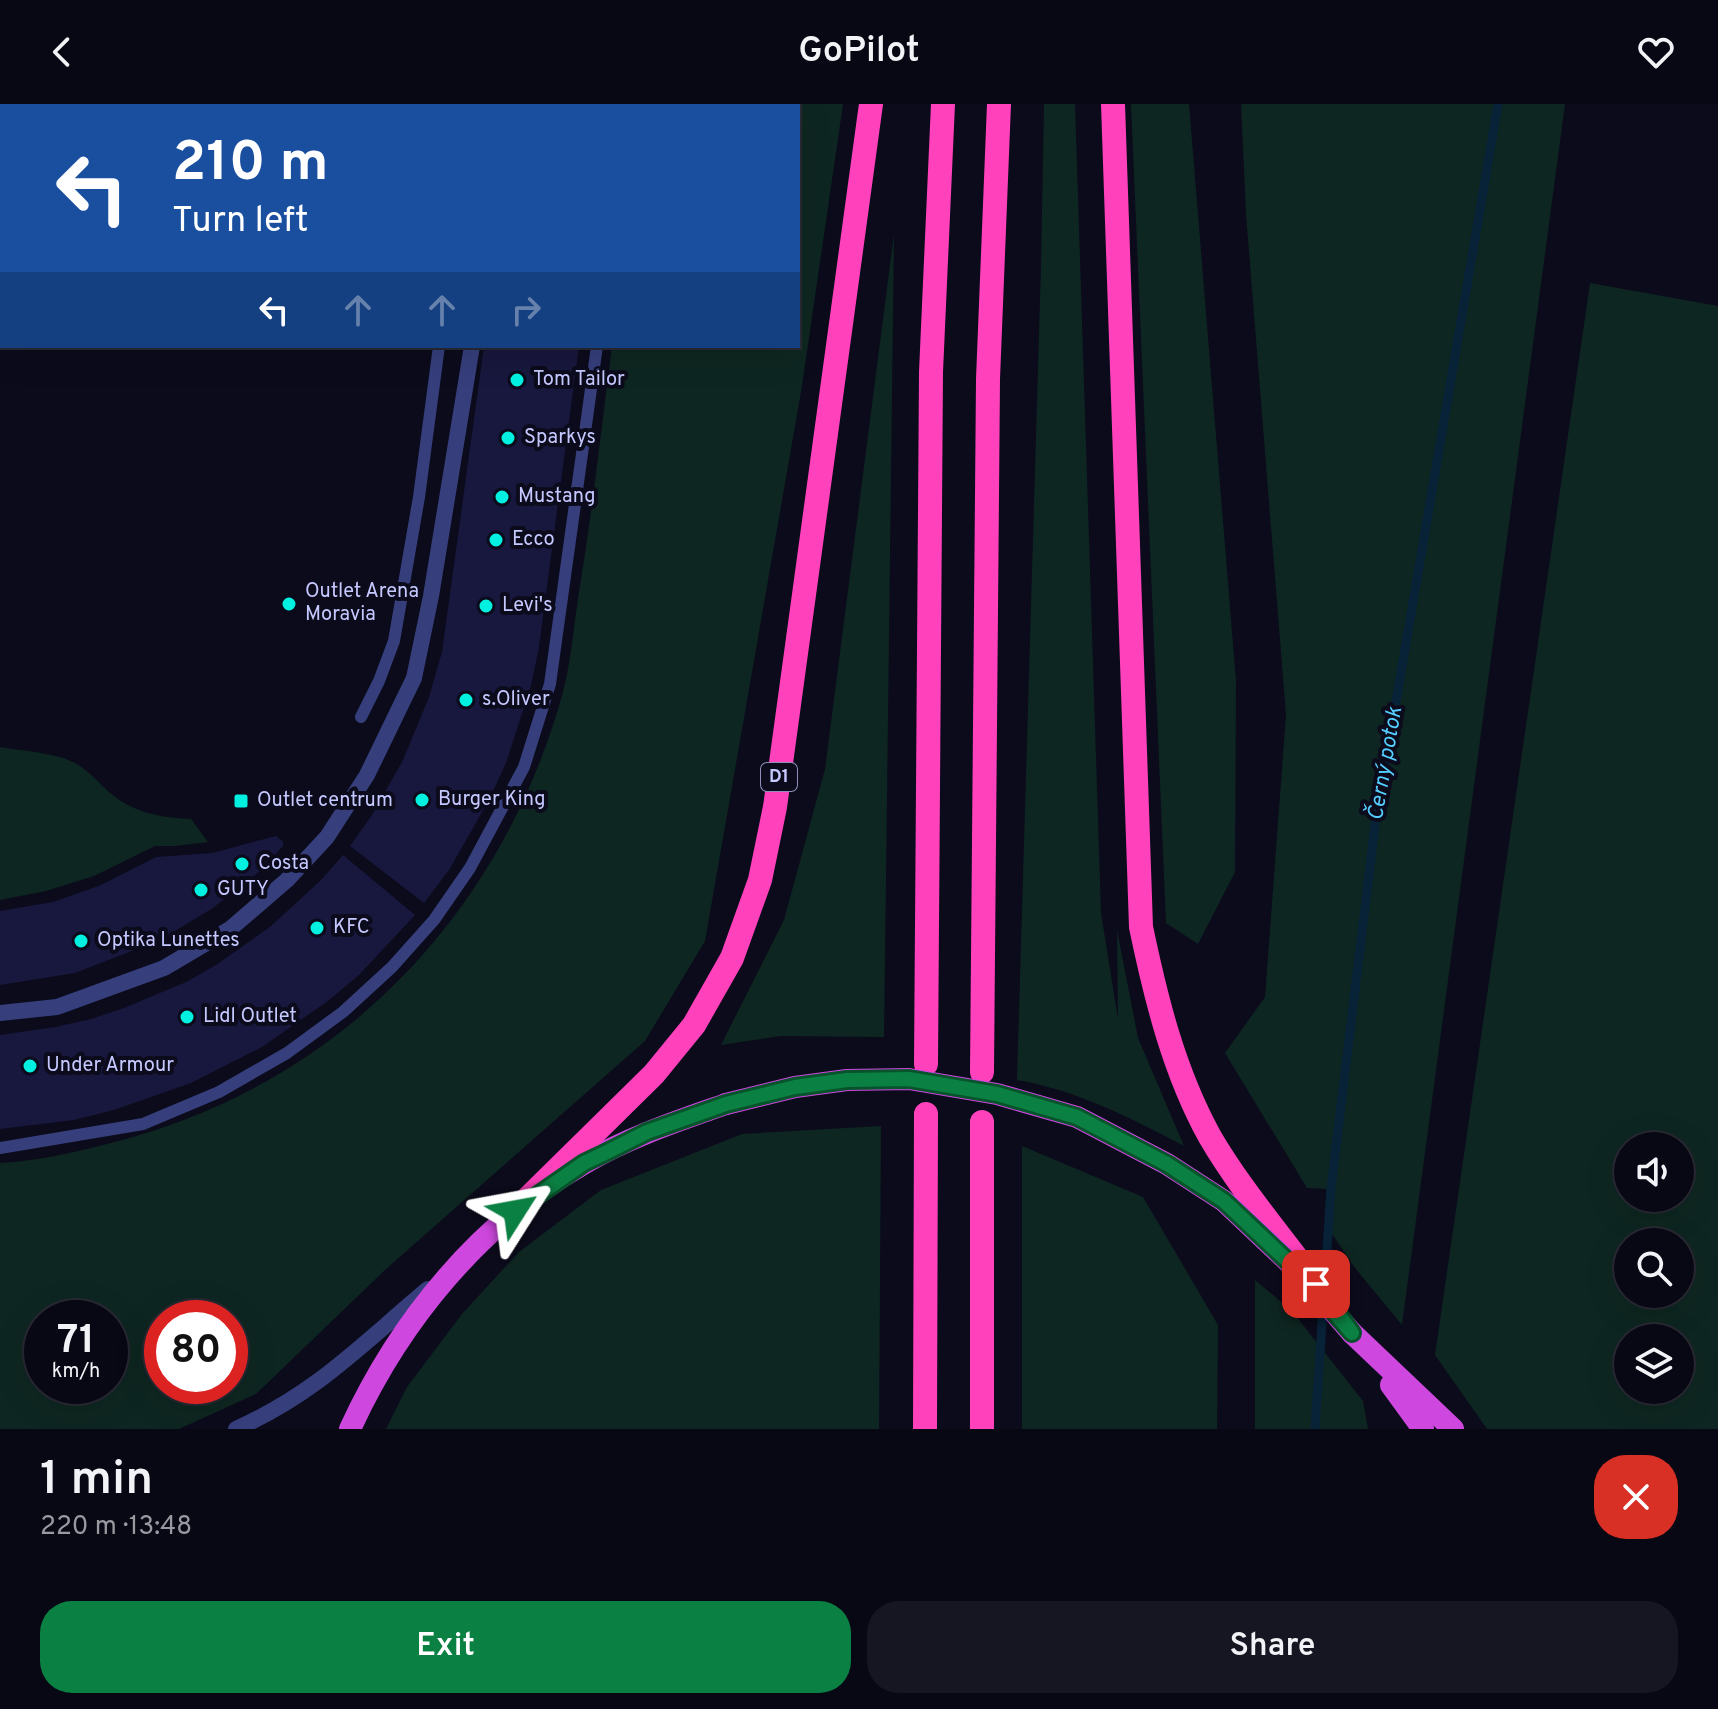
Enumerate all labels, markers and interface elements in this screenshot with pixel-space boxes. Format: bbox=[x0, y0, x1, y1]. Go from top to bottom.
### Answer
text: GoPilot bbox=[798, 29, 920, 75]
icon: back bbox=[40, 30, 84, 74]
icon: heart bbox=[1634, 30, 1678, 74]
text: 210 m bbox=[172, 130, 329, 200]
icon: left bbox=[40, 136, 144, 240]
text: Turn left bbox=[172, 199, 309, 245]
icon: left bbox=[252, 288, 296, 332]
icon: ahead bbox=[336, 288, 380, 332]
icon: ahead bbox=[420, 288, 464, 332]
icon: right bbox=[504, 288, 548, 332]
place label: Tom Tailor bbox=[533, 367, 625, 393]
marker: Tom Tailor bbox=[508, 371, 526, 389]
place label: Sparkys bbox=[524, 425, 596, 451]
marker: Sparkys bbox=[499, 429, 517, 447]
place label: Mustang bbox=[518, 484, 595, 510]
marker: Mustang bbox=[493, 488, 511, 506]
place label: Ecco bbox=[512, 527, 555, 553]
marker: Ecco bbox=[487, 531, 505, 549]
place label: Outlet Arena Moravia bbox=[305, 579, 419, 628]
place label: Levi's bbox=[502, 593, 553, 619]
marker: Outlet Arena Moravia bbox=[280, 595, 298, 613]
marker: Levi's bbox=[477, 597, 495, 615]
place label: s.Oliver bbox=[482, 687, 550, 713]
marker: s.Oliver bbox=[457, 691, 475, 709]
water label: Černý potok bbox=[1360, 704, 1409, 823]
road number: D1 bbox=[761, 763, 797, 791]
place label: Burger King bbox=[438, 787, 546, 813]
place label: Outlet centrum bbox=[257, 788, 393, 814]
marker: Burger King bbox=[413, 791, 431, 809]
marker: Outlet centrum bbox=[232, 792, 250, 810]
place label: Costa bbox=[258, 851, 309, 877]
marker: Costa bbox=[233, 855, 251, 873]
place label: GUTY bbox=[217, 877, 269, 903]
marker: GUTY bbox=[192, 881, 210, 899]
place label: KFC bbox=[333, 915, 370, 941]
marker: KFC bbox=[308, 919, 326, 937]
place label: Optika Lunettes bbox=[97, 928, 240, 954]
marker: Optika Lunettes bbox=[72, 932, 90, 950]
place label: Lidl Outlet bbox=[203, 1004, 297, 1030]
marker: Lidl Outlet bbox=[178, 1008, 196, 1026]
place label: Under Armour bbox=[46, 1053, 174, 1079]
marker: Under Armour bbox=[21, 1057, 39, 1075]
map controls bbox=[1614, 1132, 1694, 1404]
button: sound bbox=[1614, 1132, 1694, 1212]
position arrow bbox=[473, 1169, 557, 1253]
button: search bbox=[1614, 1228, 1694, 1308]
pin bbox=[1282, 1250, 1350, 1318]
icon: arrive bbox=[1294, 1262, 1338, 1306]
speed limit sign: 80 bbox=[144, 1300, 248, 1404]
text: 71 bbox=[57, 1317, 95, 1367]
button: layers bbox=[1614, 1324, 1694, 1404]
text: km/h bbox=[52, 1359, 100, 1385]
text: 1 min bbox=[40, 1451, 153, 1511]
button: close bbox=[1594, 1455, 1678, 1539]
text: 220 m · 13:48 bbox=[40, 1511, 192, 1544]
button: Exit bbox=[40, 1601, 851, 1693]
button: Share bbox=[867, 1601, 1678, 1693]

